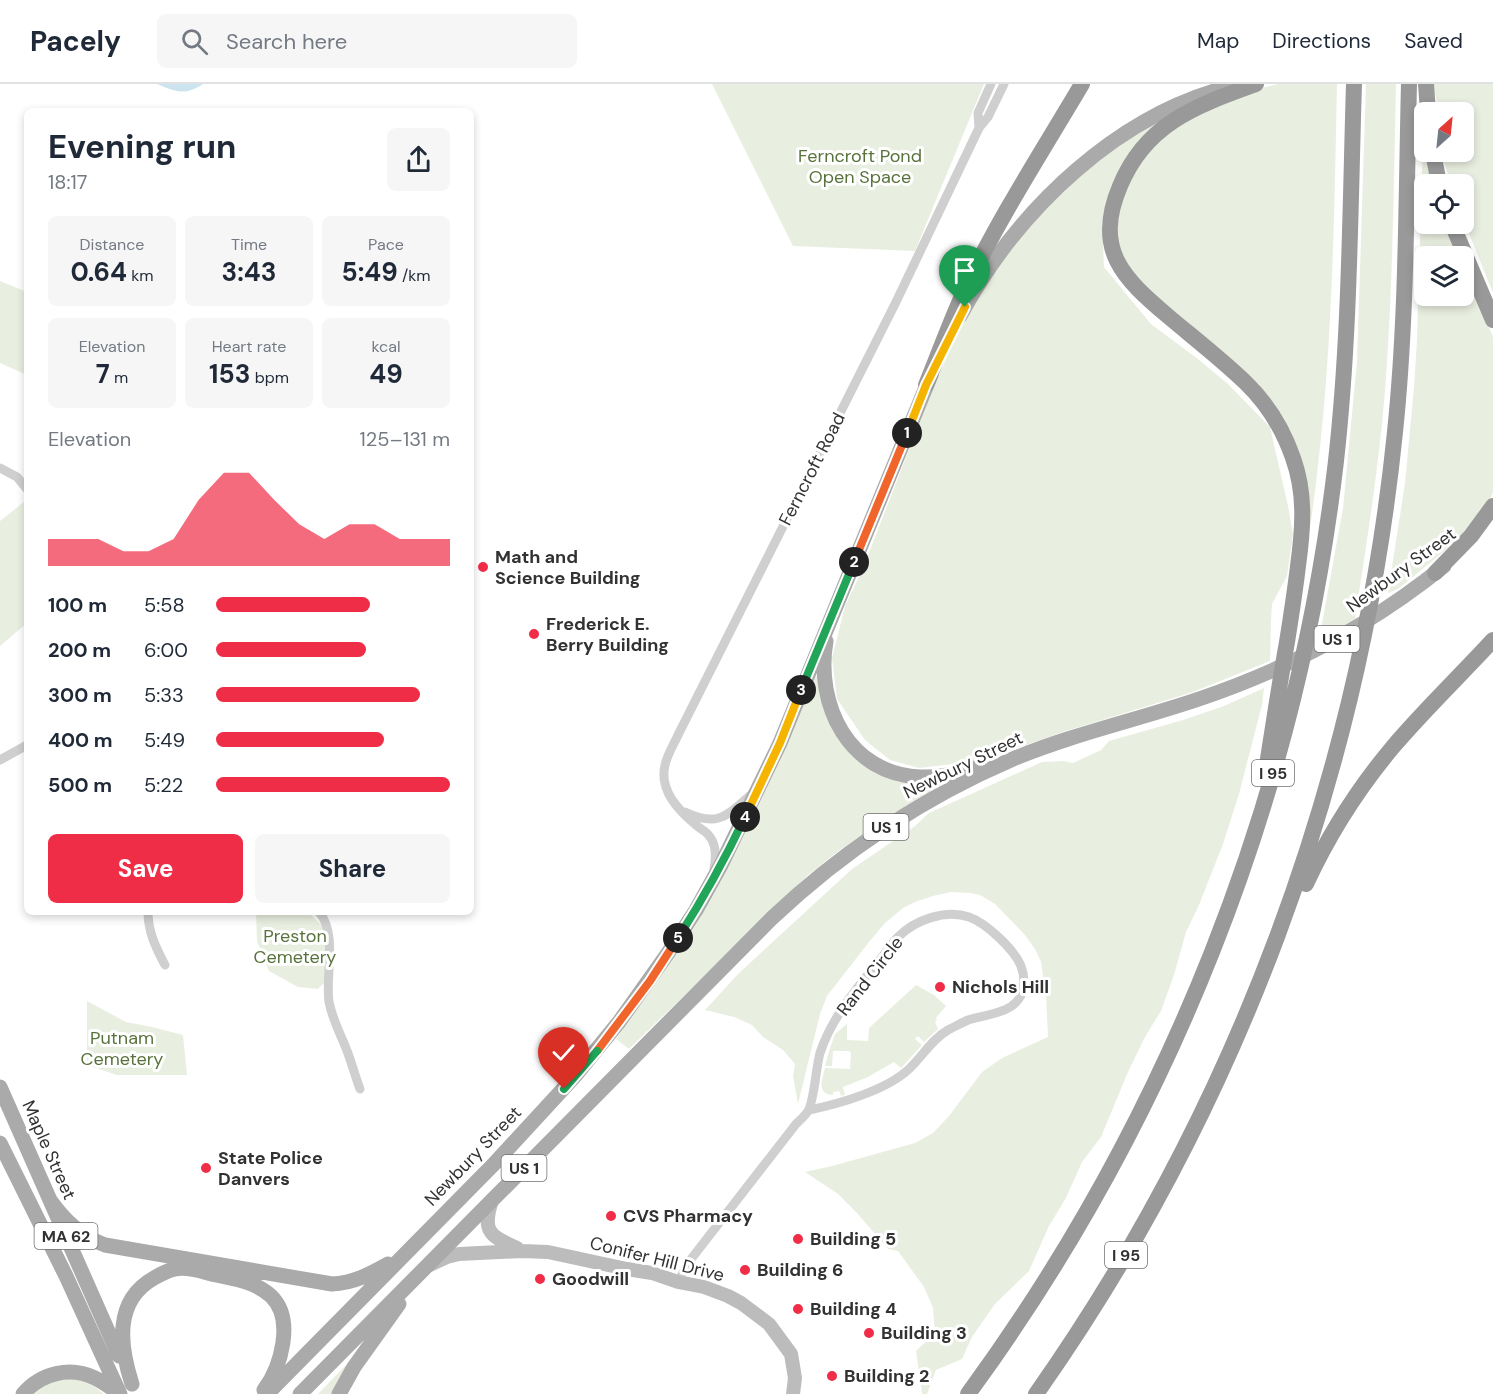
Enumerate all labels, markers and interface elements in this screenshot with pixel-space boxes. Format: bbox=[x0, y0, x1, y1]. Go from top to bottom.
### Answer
search box bbox=[157, 14, 577, 68]
text: Pacely bbox=[30, 23, 121, 60]
icon: search bbox=[178, 25, 211, 58]
text: Search here bbox=[226, 27, 347, 56]
text: Map bbox=[1197, 27, 1239, 55]
text: Directions bbox=[1272, 27, 1371, 55]
text: Saved bbox=[1404, 27, 1463, 55]
north arrow bbox=[1414, 102, 1474, 162]
map controls bbox=[1414, 102, 1474, 306]
text: Evening run bbox=[48, 125, 236, 168]
button: share bbox=[387, 128, 450, 191]
park label: Ferncroft Pond Open Space bbox=[798, 144, 922, 189]
text: 18:17 bbox=[48, 169, 87, 195]
button: locate bbox=[1414, 174, 1474, 234]
text: Distance bbox=[80, 234, 144, 255]
text: Time bbox=[231, 234, 267, 255]
text: Pace bbox=[368, 234, 404, 255]
pin bbox=[939, 245, 990, 307]
button: layers bbox=[1414, 246, 1474, 306]
icon: arrive bbox=[948, 254, 981, 287]
text: 0.64 bbox=[71, 255, 127, 289]
text: 3:43 bbox=[222, 255, 276, 289]
text: 5:49 bbox=[341, 255, 398, 289]
text: km bbox=[127, 265, 154, 286]
text: /km bbox=[398, 265, 431, 286]
text: Elevation bbox=[79, 336, 145, 357]
text: Heart rate bbox=[212, 336, 286, 357]
text: kcal bbox=[372, 336, 400, 357]
text: 7 bbox=[96, 357, 110, 391]
text: 153 bbox=[209, 357, 250, 391]
text: 49 bbox=[369, 357, 403, 391]
text: m bbox=[110, 367, 128, 388]
text: bpm bbox=[250, 367, 289, 388]
street label: Ferncroft Road bbox=[773, 408, 851, 530]
pin: 1 bbox=[892, 418, 922, 448]
text: 1 bbox=[904, 422, 910, 443]
text: Elevation bbox=[48, 426, 131, 452]
text: 125–131 m bbox=[360, 426, 450, 452]
street label: Newbury Street bbox=[1341, 522, 1461, 618]
place label: Math and Science Building bbox=[495, 545, 641, 590]
pin: 2 bbox=[839, 547, 869, 577]
text: 2 bbox=[849, 551, 859, 572]
marker: Math and Science Building bbox=[476, 560, 490, 574]
text: 100 m bbox=[48, 592, 107, 618]
text: 5:58 bbox=[144, 592, 185, 618]
place label: Frederick E. Berry Building bbox=[546, 612, 669, 657]
road number: US 1 bbox=[1314, 626, 1360, 652]
marker: Frederick E. Berry Building bbox=[527, 627, 541, 641]
text: 200 m bbox=[48, 637, 111, 663]
text: 6:00 bbox=[144, 637, 188, 663]
pin: 3 bbox=[786, 675, 816, 705]
text: 3 bbox=[796, 679, 806, 700]
text: 300 m bbox=[48, 682, 112, 708]
text: 5:33 bbox=[144, 682, 184, 708]
street label: Newbury Street bbox=[899, 726, 1027, 804]
text: 400 m bbox=[48, 727, 113, 753]
text: 5:49 bbox=[144, 727, 185, 753]
road number: I 95 bbox=[1252, 760, 1294, 786]
text: 500 m bbox=[48, 772, 112, 798]
text: 5:22 bbox=[144, 772, 183, 798]
pin: 4 bbox=[730, 802, 760, 832]
text: 4 bbox=[740, 806, 750, 827]
road number: US 1 bbox=[864, 814, 908, 840]
button: Save bbox=[48, 834, 243, 903]
button: Share bbox=[255, 834, 450, 903]
pin: 5 bbox=[663, 923, 693, 953]
park label: Preston Cemetery bbox=[254, 924, 336, 969]
text: 5 bbox=[673, 927, 683, 948]
street label: Rand Circle bbox=[831, 931, 909, 1021]
place label: Nichols Hill bbox=[952, 975, 1049, 999]
marker: Nichols Hill bbox=[933, 980, 947, 994]
park label: Putnam Cemetery bbox=[81, 1026, 163, 1071]
pin bbox=[538, 1027, 589, 1089]
icon: check bbox=[547, 1036, 580, 1069]
street label: Maple Street bbox=[16, 1097, 82, 1203]
street label: Newbury Street bbox=[419, 1101, 527, 1211]
place label: State Police Danvers bbox=[218, 1146, 323, 1191]
road number: US 1 bbox=[502, 1155, 546, 1181]
marker: State Police Danvers bbox=[199, 1161, 213, 1175]
place label: CVS Pharmacy bbox=[623, 1204, 753, 1228]
marker: CVS Pharmacy bbox=[604, 1209, 618, 1223]
road number: MA 62 bbox=[34, 1223, 98, 1249]
place label: Building 5 bbox=[810, 1227, 896, 1251]
street label: Conifer Hill Drive bbox=[587, 1231, 727, 1287]
marker: Building 5 bbox=[791, 1232, 805, 1246]
road number: I 95 bbox=[1105, 1242, 1147, 1268]
place label: Building 6 bbox=[757, 1258, 844, 1282]
marker: Building 6 bbox=[738, 1263, 752, 1277]
place label: Goodwill bbox=[552, 1267, 629, 1291]
marker: Goodwill bbox=[533, 1272, 547, 1286]
place label: Building 4 bbox=[810, 1297, 897, 1321]
marker: Building 4 bbox=[791, 1302, 805, 1316]
place label: Building 3 bbox=[881, 1321, 967, 1345]
marker: Building 3 bbox=[862, 1326, 876, 1340]
place label: Building 2 bbox=[844, 1364, 929, 1388]
marker: Building 2 bbox=[825, 1369, 839, 1383]

